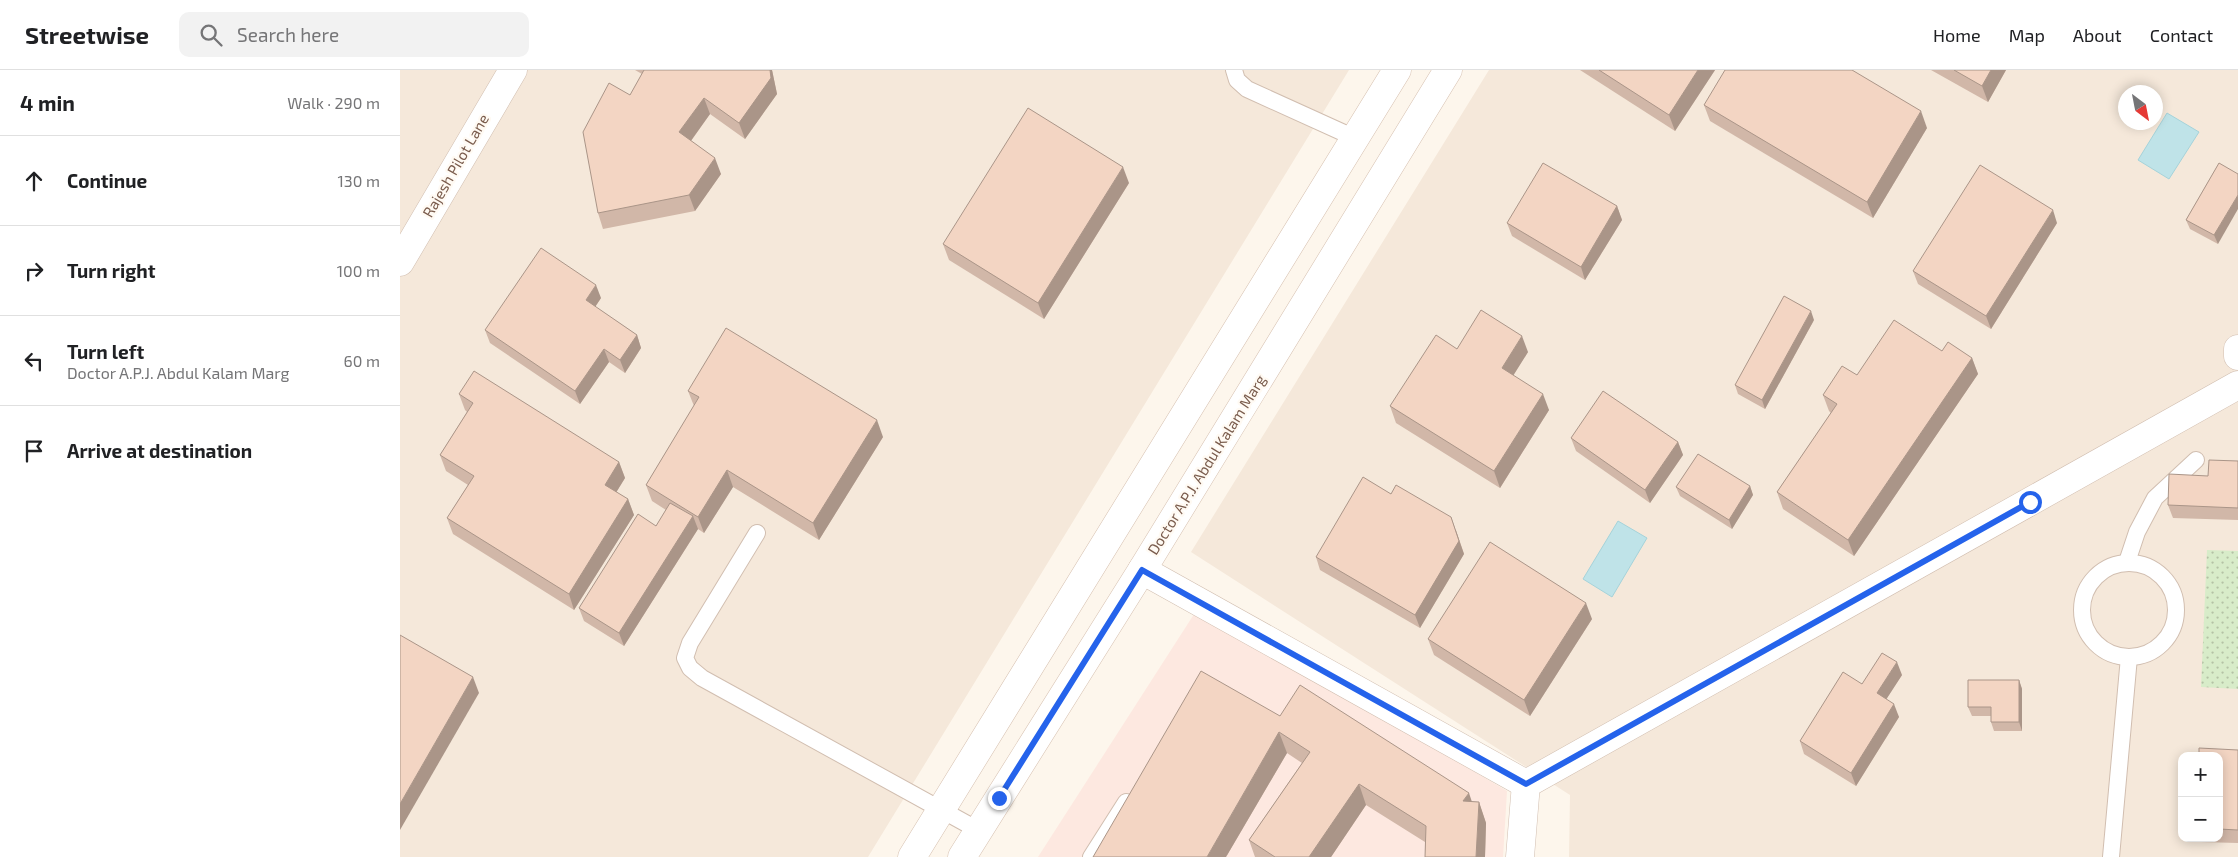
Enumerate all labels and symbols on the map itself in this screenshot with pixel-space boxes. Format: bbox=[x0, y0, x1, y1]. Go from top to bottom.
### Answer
north arrow bbox=[2118, 85, 2163, 130]
street label: Rajesh Pilot Lane bbox=[418, 111, 493, 221]
street label: Doctor A.P.J. Abdul Kalam Marg bbox=[1143, 371, 1269, 558]
route start bbox=[2019, 491, 2042, 514]
route end bbox=[988, 787, 1011, 810]

